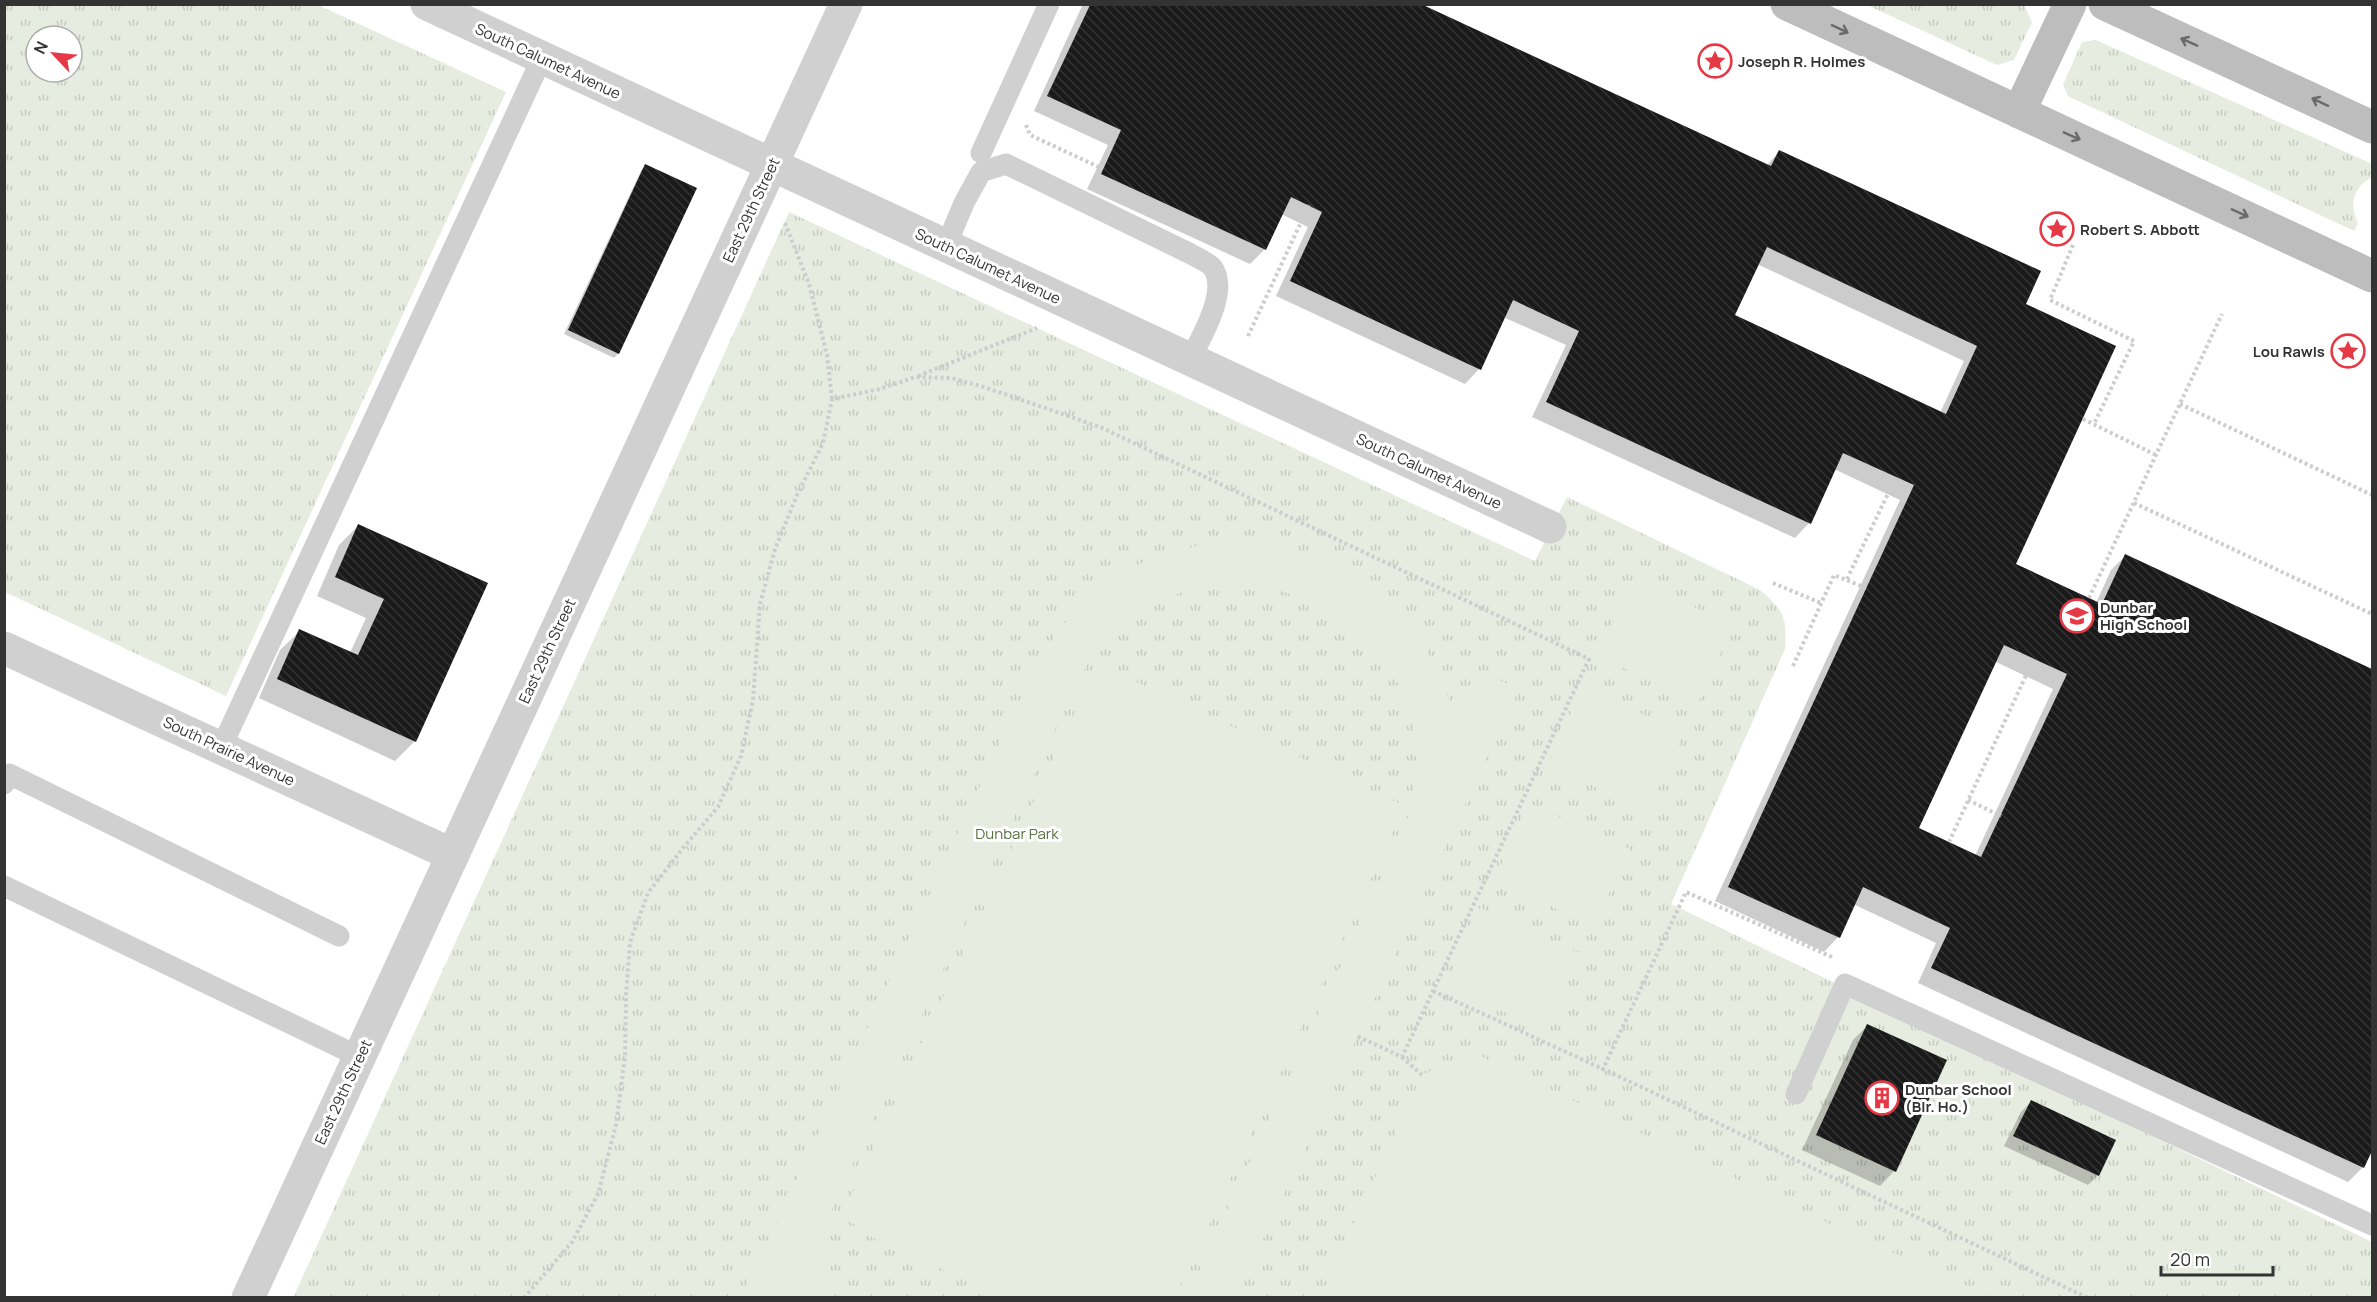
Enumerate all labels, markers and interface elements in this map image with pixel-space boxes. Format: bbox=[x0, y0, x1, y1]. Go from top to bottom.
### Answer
street label: South Calumet Avenue bbox=[472, 18, 624, 104]
north arrow bbox=[24, 24, 84, 84]
one-way arrow bbox=[1831, 24, 1849, 36]
one-way arrow bbox=[2181, 36, 2199, 48]
text: N bbox=[28, 37, 53, 57]
place icon: Joseph R. Holmes bbox=[1697, 43, 1733, 79]
place label: Joseph R. Holmes bbox=[1738, 51, 1865, 72]
one-way arrow bbox=[2311, 96, 2329, 108]
one-way arrow bbox=[2063, 131, 2081, 143]
street label: East 29th Street bbox=[717, 154, 785, 266]
one-way arrow bbox=[2231, 209, 2249, 220]
place icon: Robert S. Abbott bbox=[2039, 211, 2075, 247]
place label: Robert S. Abbott bbox=[2080, 219, 2200, 240]
street label: South Calumet Avenue bbox=[912, 223, 1064, 309]
place icon: Lou Rawls bbox=[2330, 333, 2366, 369]
place label: Lou Rawls bbox=[2253, 341, 2325, 362]
street label: South Calumet Avenue bbox=[1353, 428, 1505, 514]
street label: East 29th Street bbox=[513, 595, 581, 707]
place label: Dunbar High School bbox=[2100, 597, 2187, 635]
school or university icon: Dunbar High School bbox=[2059, 598, 2095, 634]
street label: South Prairie Avenue bbox=[160, 711, 298, 791]
park label: Dunbar Park bbox=[975, 823, 1059, 844]
street label: East 29th Street bbox=[309, 1036, 377, 1148]
place label: Dunbar School (Blr. Ho.) bbox=[1905, 1079, 2012, 1117]
building icon: Dunbar School (Blr. Ho.) bbox=[1864, 1080, 1900, 1116]
scale bar bbox=[2161, 1239, 2274, 1277]
text: 20 m bbox=[2170, 1247, 2210, 1271]

